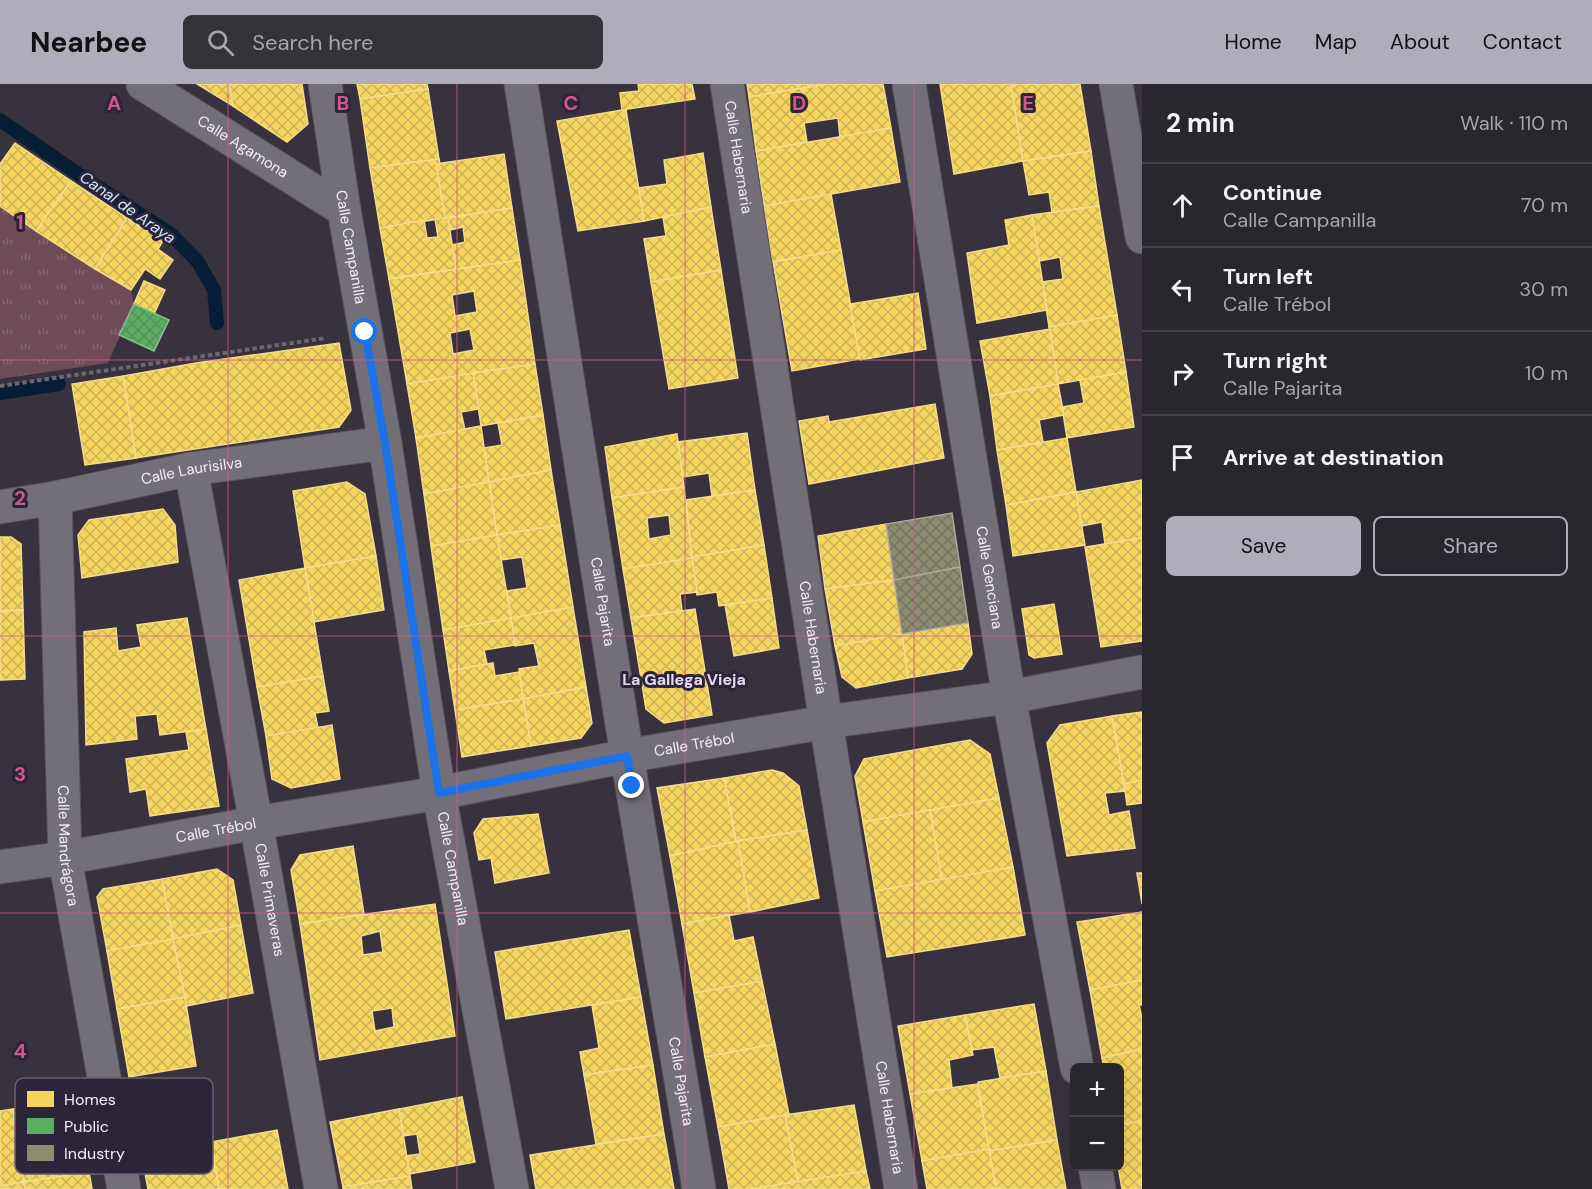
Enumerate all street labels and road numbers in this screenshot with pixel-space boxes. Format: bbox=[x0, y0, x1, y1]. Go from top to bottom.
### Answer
street label: Calle Habernaria bbox=[720, 99, 757, 215]
street label: Calle Agamona bbox=[194, 111, 292, 183]
street label: Calle Campanilla bbox=[331, 189, 370, 305]
street label: Calle Laurisilva bbox=[139, 452, 243, 489]
street label: Calle Genciana bbox=[971, 525, 1008, 630]
street label: Calle Pajarita bbox=[586, 556, 620, 648]
street label: Calle Habernaria bbox=[794, 579, 832, 695]
street label: Calle Trébol bbox=[652, 728, 736, 761]
street label: Calle Mandrágora bbox=[53, 785, 83, 908]
street label: Calle Campanilla bbox=[433, 810, 473, 927]
street label: Calle Trébol bbox=[174, 813, 258, 848]
street label: Calle Primaveras bbox=[250, 842, 290, 958]
street label: Calle Pajarita bbox=[664, 1035, 698, 1127]
street label: Calle Habernaria bbox=[871, 1059, 908, 1175]

